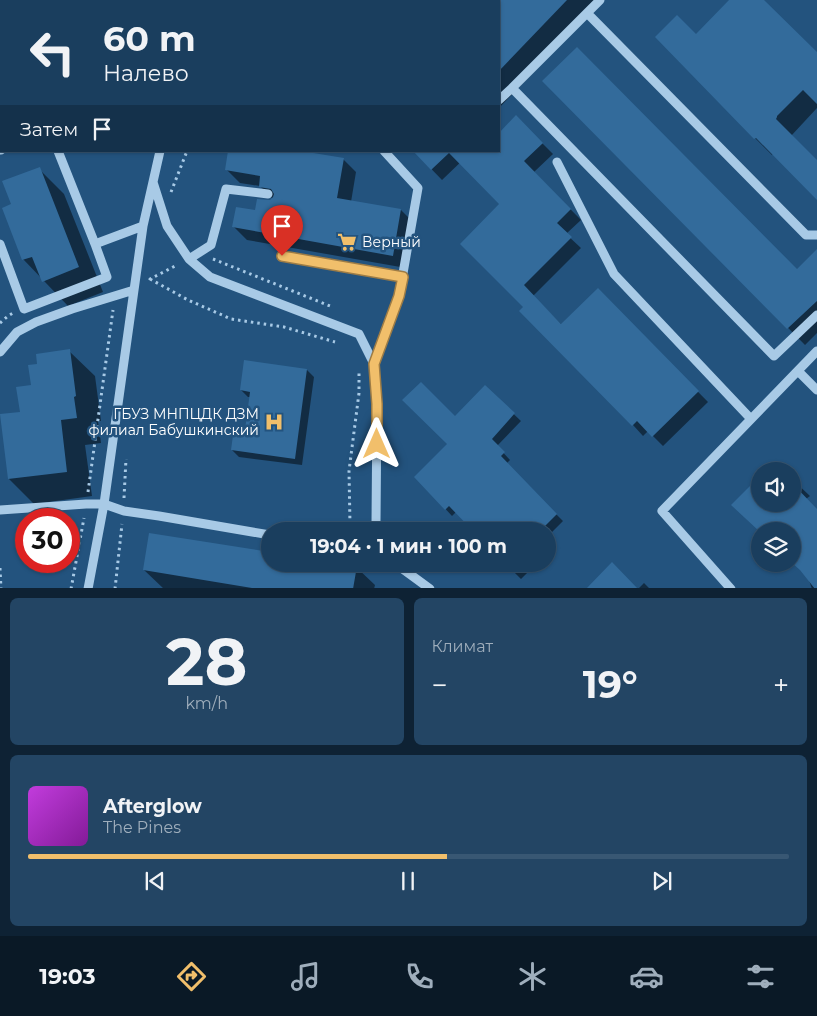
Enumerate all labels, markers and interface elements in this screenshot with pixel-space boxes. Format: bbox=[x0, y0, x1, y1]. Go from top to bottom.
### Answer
text: 60 m bbox=[103, 17, 196, 60]
icon: left bbox=[20, 20, 85, 85]
text: Налево bbox=[103, 60, 189, 87]
icon: arrive bbox=[88, 115, 116, 143]
text: Затем bbox=[20, 118, 78, 141]
pin bbox=[261, 205, 303, 256]
icon: arrive bbox=[268, 212, 296, 240]
supermarket icon: Верный bbox=[336, 231, 358, 253]
place label: Верный bbox=[362, 233, 421, 251]
place label: ГБУЗ МНПЦДК ДЗМ филиал Бабушкинский bbox=[89, 405, 259, 439]
hospital icon: ГБУЗ МНПЦДК ДЗМ филиал Бабушкинский bbox=[263, 411, 285, 433]
position arrow bbox=[350, 417, 402, 469]
map controls bbox=[751, 462, 801, 572]
button: sound bbox=[751, 462, 801, 512]
speed limit sign: 30 bbox=[15, 508, 80, 573]
button: layers bbox=[751, 522, 801, 572]
text: 19:04 · 1 мин · 100 m bbox=[310, 535, 507, 558]
text: 28 bbox=[166, 622, 247, 701]
text: Климат bbox=[432, 637, 493, 656]
text: 19° bbox=[583, 661, 638, 708]
text: − bbox=[432, 668, 448, 702]
text: + bbox=[773, 668, 789, 702]
text: km/h bbox=[185, 694, 228, 713]
text: Afterglow bbox=[103, 795, 202, 818]
text: The Pines bbox=[103, 818, 181, 837]
icon: previous bbox=[141, 867, 169, 895]
icon: pause bbox=[394, 867, 422, 895]
icon: next bbox=[648, 867, 676, 895]
icon: directions bbox=[174, 959, 209, 994]
icon: music bbox=[288, 959, 323, 994]
icon: phone bbox=[402, 959, 437, 994]
icon: climate bbox=[515, 959, 550, 994]
icon: car bbox=[629, 959, 664, 994]
icon: filters bbox=[743, 959, 778, 994]
text: 19:03 bbox=[39, 963, 96, 990]

